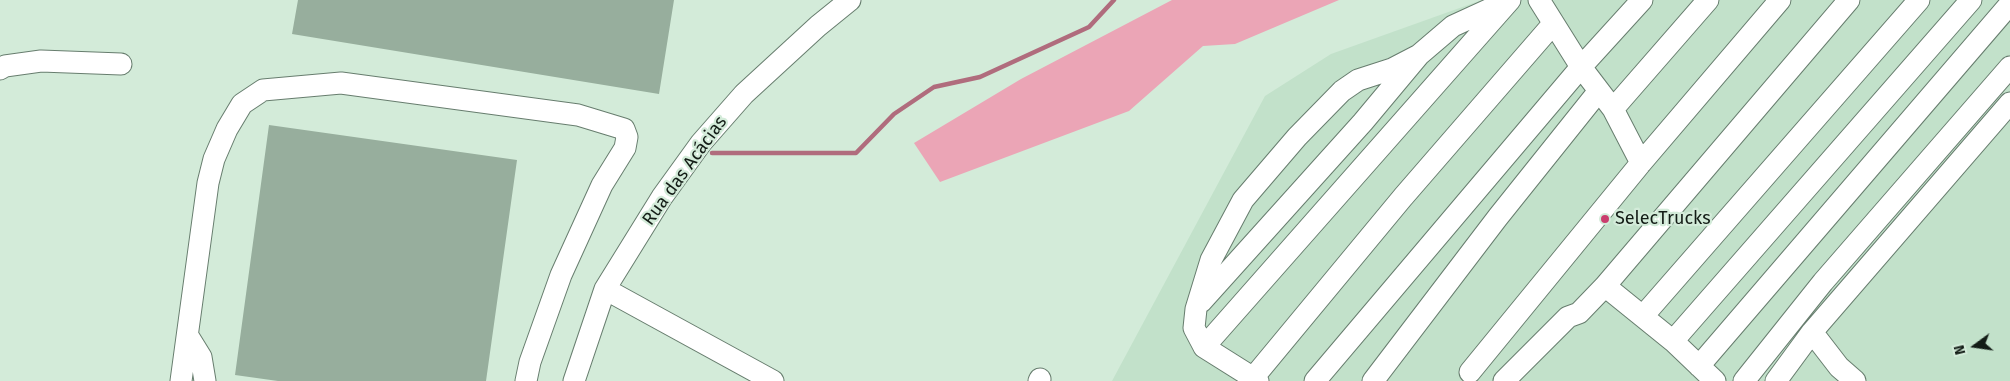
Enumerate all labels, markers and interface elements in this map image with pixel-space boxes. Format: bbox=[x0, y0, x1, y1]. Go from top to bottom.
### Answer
street label: Rua das Acácias bbox=[638, 112, 732, 230]
place label: SelecTrucks bbox=[1615, 208, 1711, 230]
marker: SelecTrucks bbox=[1599, 213, 1611, 225]
north arrow bbox=[1950, 321, 2000, 371]
text: N bbox=[1951, 343, 1969, 356]

